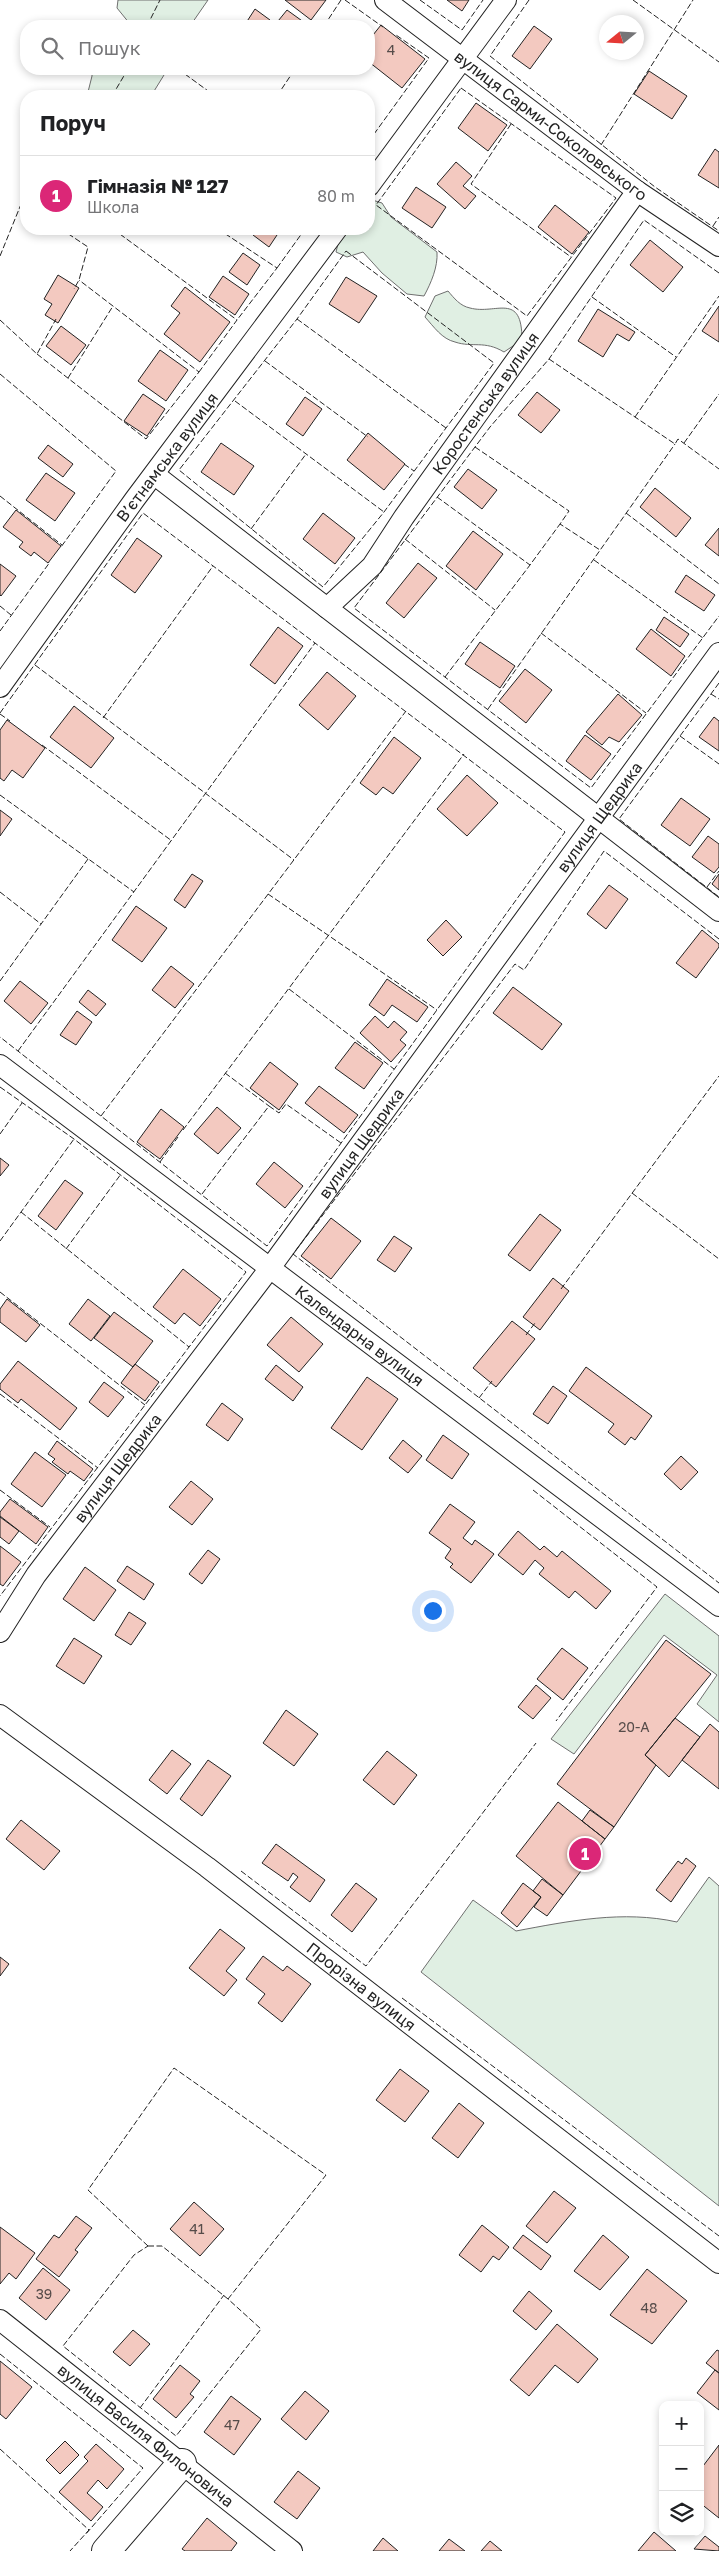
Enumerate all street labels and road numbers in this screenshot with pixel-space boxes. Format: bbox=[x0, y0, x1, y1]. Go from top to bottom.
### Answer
street label: вулиця Сарми-Соколовського bbox=[451, 46, 651, 205]
street label: Коростенська вулиця bbox=[428, 328, 543, 478]
street label: Вʼєтнамська вулиця bbox=[112, 388, 222, 526]
street label: вулиця Щедрика bbox=[552, 758, 646, 876]
street label: вулиця Щедрика bbox=[314, 1084, 408, 1202]
street label: Календарна вулиця bbox=[291, 1281, 428, 1390]
street label: вулиця Щедрика bbox=[70, 1409, 166, 1527]
street label: Прорізна вулиця bbox=[303, 1938, 420, 2035]
street label: вулиця Василя Филоновича bbox=[54, 2360, 238, 2511]

